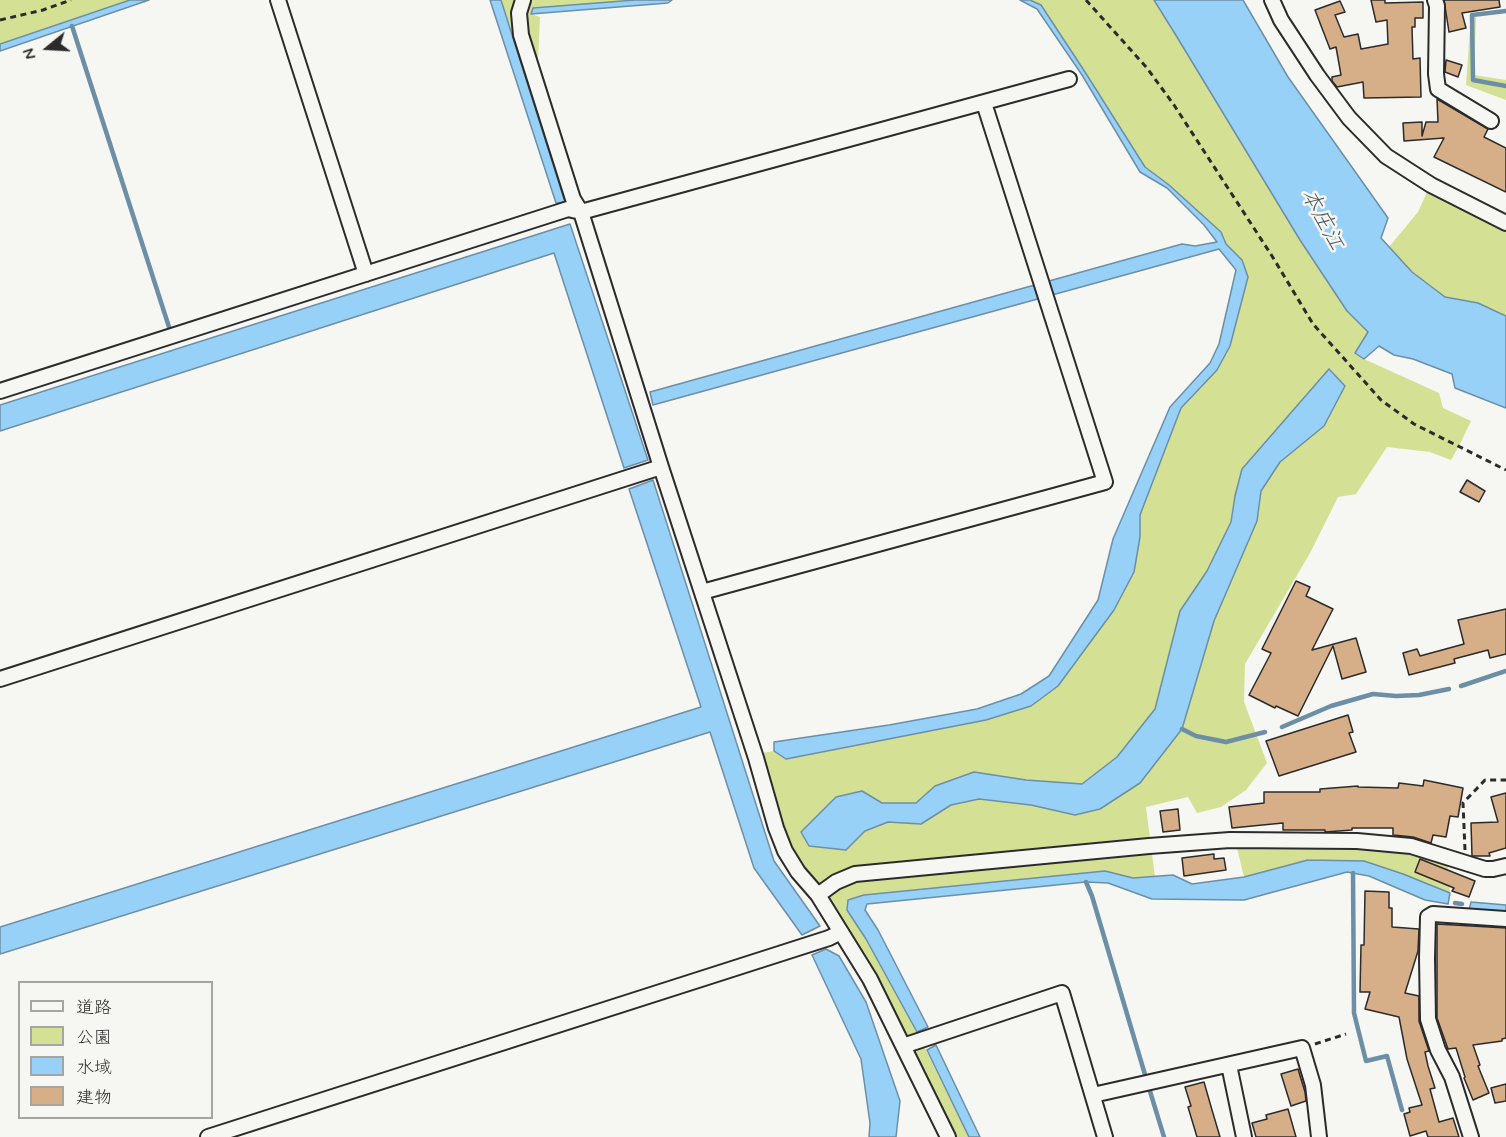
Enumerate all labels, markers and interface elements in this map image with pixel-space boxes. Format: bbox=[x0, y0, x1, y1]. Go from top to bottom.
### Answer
north arrow bbox=[18, 18, 78, 78]
text: N bbox=[19, 45, 42, 62]
water label: 本庄江 bbox=[1294, 185, 1348, 255]
legend bbox=[18, 981, 213, 1119]
text: 道路 bbox=[76, 996, 112, 1020]
text: 公園 bbox=[76, 1026, 112, 1050]
text: 水域 bbox=[76, 1056, 112, 1080]
text: 建物 bbox=[76, 1086, 112, 1110]

